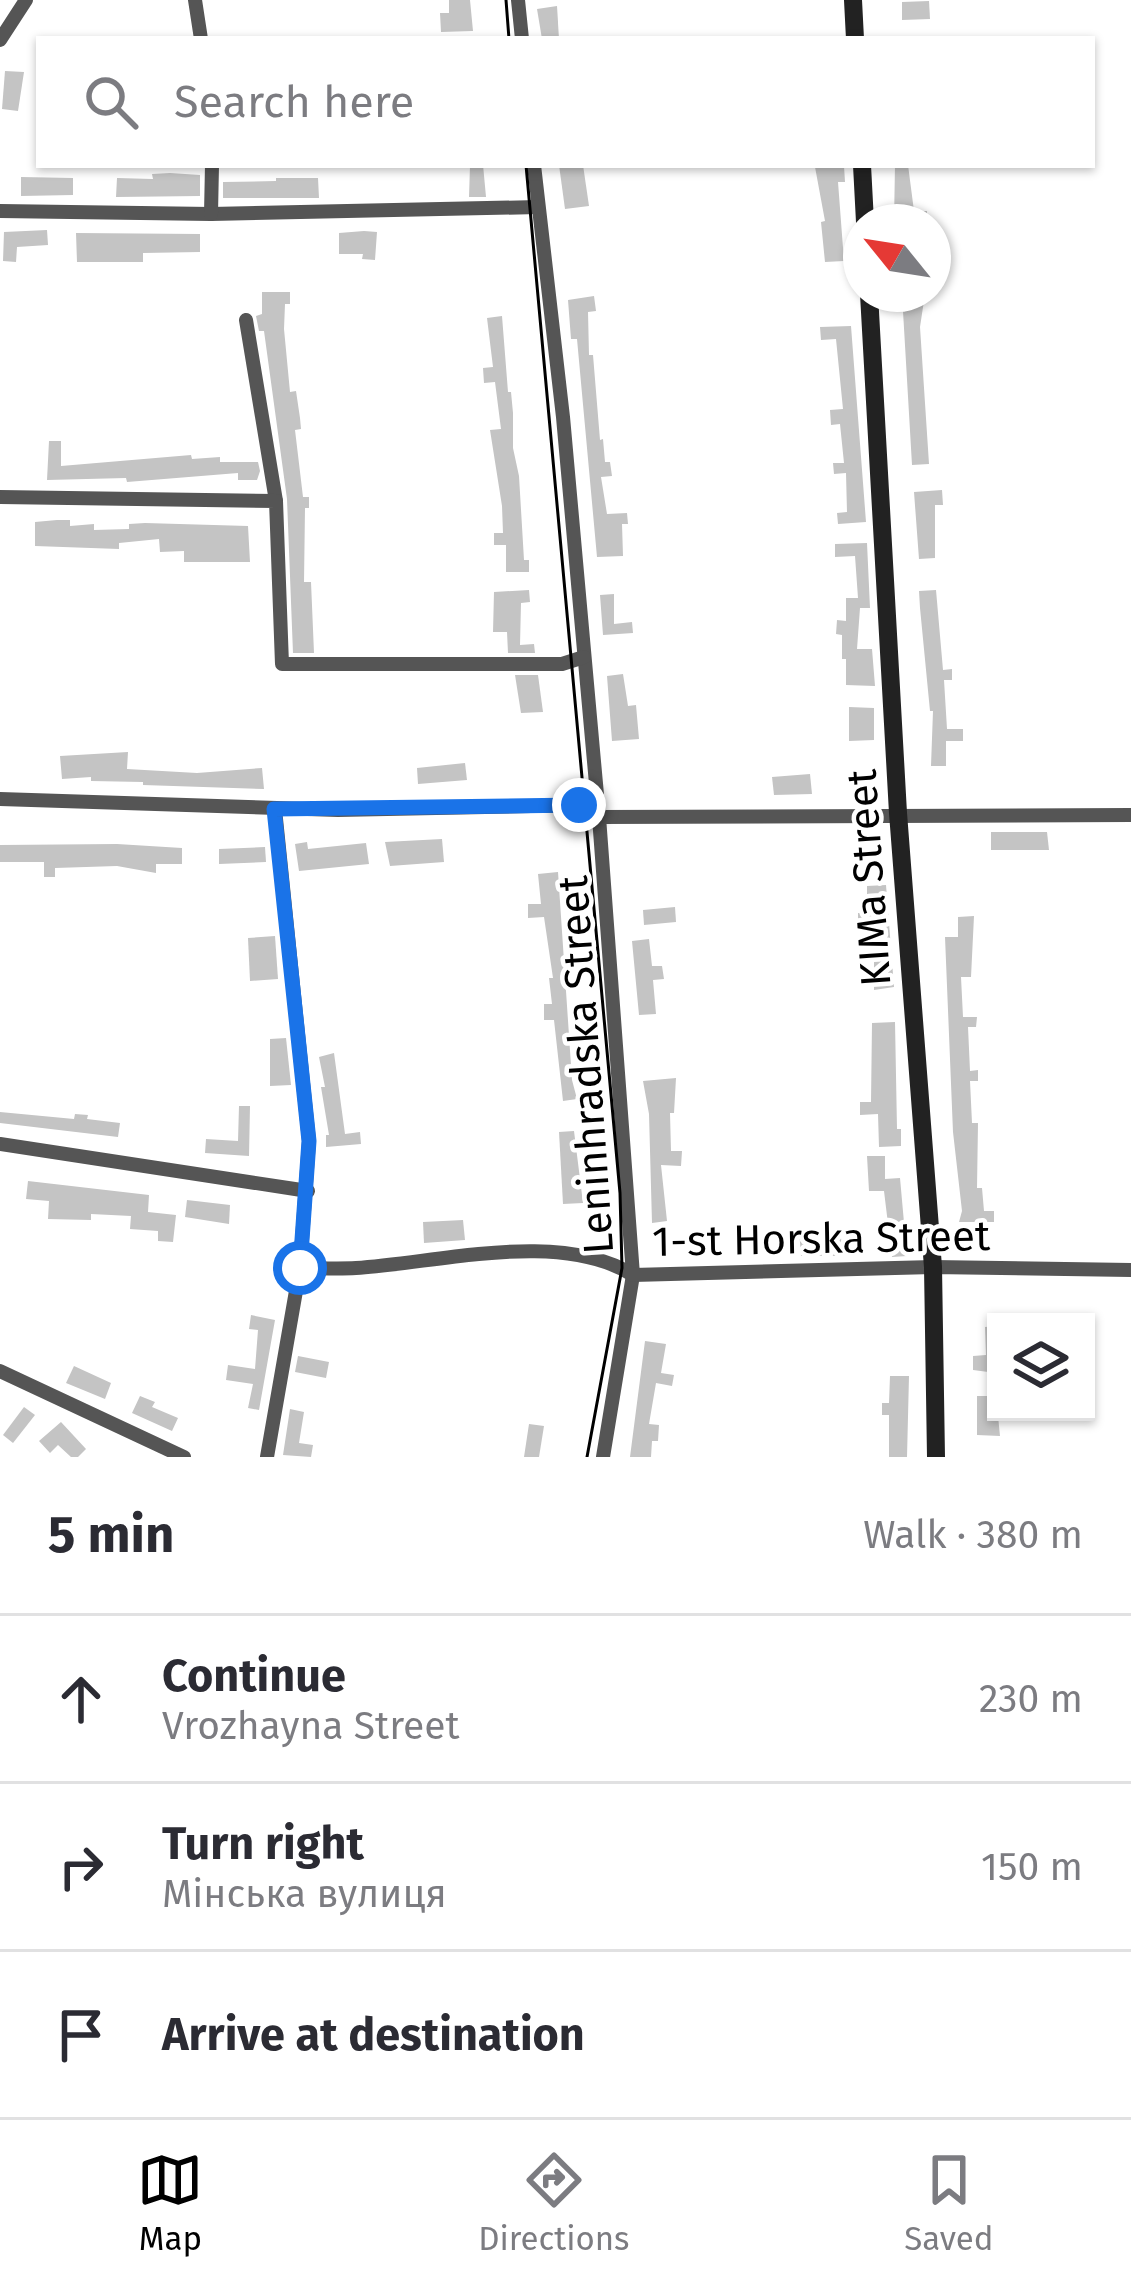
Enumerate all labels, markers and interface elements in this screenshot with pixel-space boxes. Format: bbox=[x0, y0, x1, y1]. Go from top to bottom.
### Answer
search box bbox=[36, 36, 1095, 168]
icon: search bbox=[78, 69, 144, 135]
text: Search here bbox=[174, 75, 414, 129]
north arrow bbox=[843, 204, 951, 312]
street label: KIMa Street bbox=[836, 767, 902, 988]
route end bbox=[552, 778, 606, 832]
street label: Leninhradska Street bbox=[548, 873, 624, 1256]
street label: 1-st Horska Street bbox=[652, 1211, 991, 1267]
route start bbox=[273, 1241, 327, 1295]
map controls bbox=[987, 1313, 1095, 1421]
button: layers bbox=[987, 1313, 1095, 1421]
text: 5 min bbox=[48, 1504, 174, 1566]
text: Walk · 380 m bbox=[863, 1512, 1083, 1558]
text: Continue bbox=[162, 1649, 346, 1703]
icon: ahead bbox=[48, 1666, 114, 1732]
text: 230 m bbox=[979, 1676, 1083, 1722]
text: Vrozhayna Street bbox=[162, 1703, 460, 1749]
text: Turn right bbox=[162, 1817, 364, 1871]
icon: right bbox=[48, 1834, 114, 1900]
text: 150 m bbox=[981, 1844, 1083, 1890]
text: Мінська вулиця bbox=[162, 1871, 447, 1917]
icon: arrive bbox=[48, 2002, 114, 2068]
text: Arrive at destination bbox=[162, 2008, 585, 2062]
tab: Map bbox=[137, 2147, 203, 2259]
tab: Directions bbox=[478, 2147, 630, 2259]
tab: Saved bbox=[904, 2147, 994, 2259]

